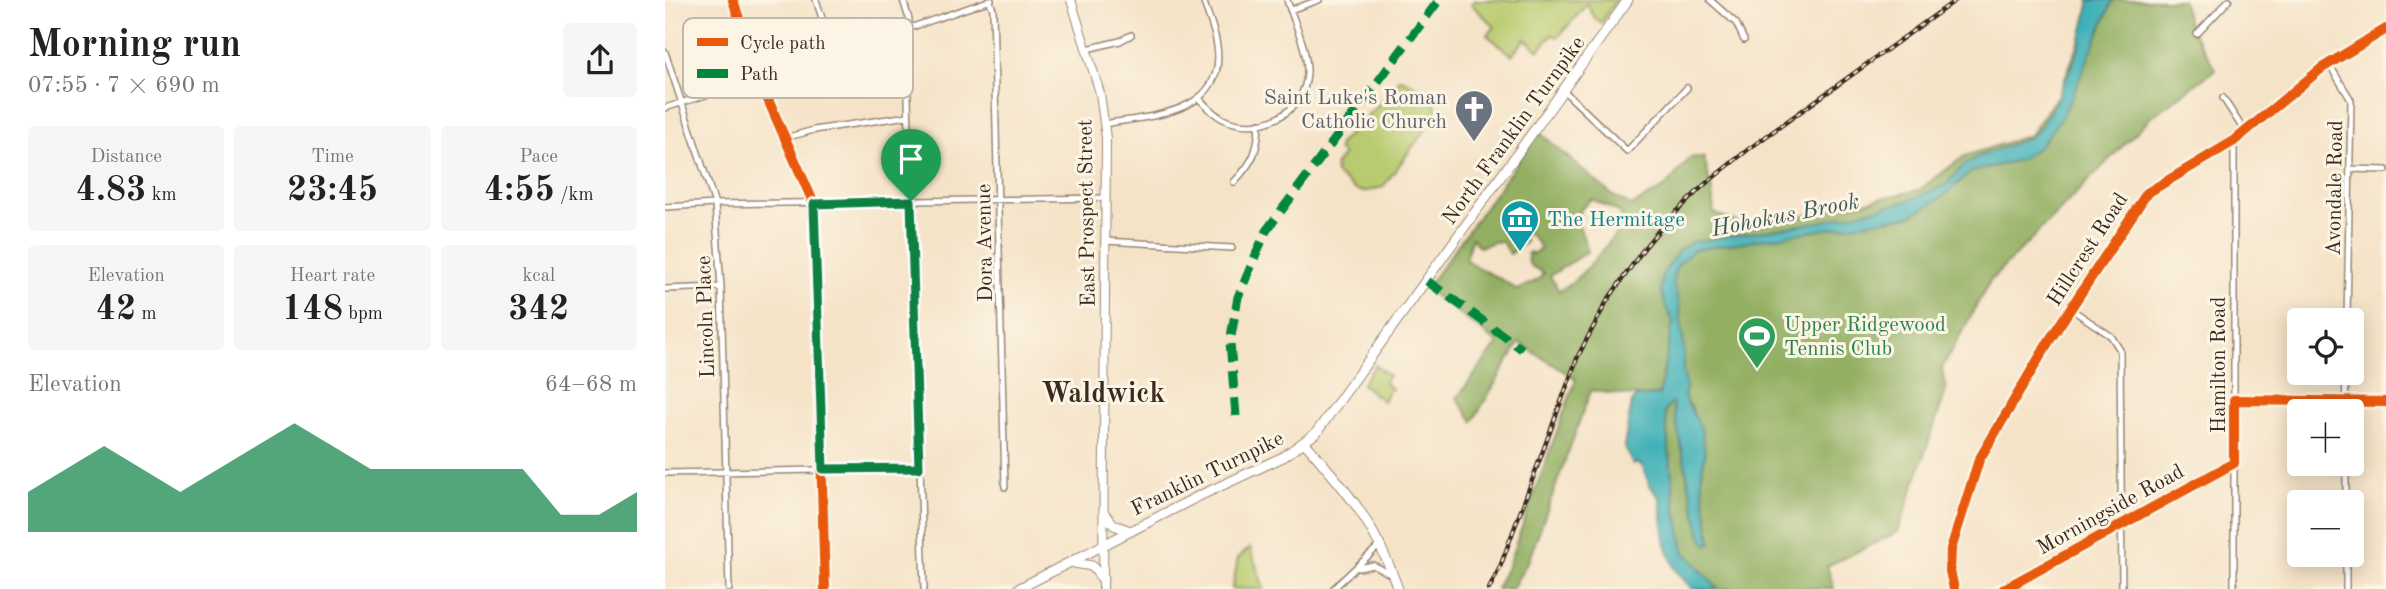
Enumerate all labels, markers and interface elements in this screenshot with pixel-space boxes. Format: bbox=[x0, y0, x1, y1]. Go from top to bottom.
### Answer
legend bbox=[683, 18, 913, 98]
button: share bbox=[563, 23, 637, 97]
text: Morning run bbox=[28, 27, 241, 65]
street label: North Franklin Turnpike bbox=[1439, 33, 1589, 229]
text: Cycle path bbox=[740, 35, 826, 54]
text: Path bbox=[740, 66, 778, 85]
text: 07:55 · 7 × 690 m bbox=[28, 74, 220, 97]
place label: Saint Luke's Roman Catholic Church bbox=[1264, 88, 1447, 133]
church icon: Saint Luke's Roman Catholic Church bbox=[1453, 88, 1495, 143]
street label: East Prospect Street bbox=[1075, 119, 1100, 307]
street label: Avondale Road bbox=[2324, 120, 2347, 256]
pin bbox=[881, 129, 941, 201]
icon: arrive bbox=[892, 140, 930, 178]
text: Distance bbox=[90, 148, 162, 167]
text: Time bbox=[311, 148, 354, 167]
text: Pace bbox=[520, 148, 558, 167]
text: 4.83 bbox=[76, 173, 146, 208]
text: 23:45 bbox=[287, 173, 378, 208]
text: 4:55 bbox=[484, 173, 555, 208]
street label: Dora Avenue bbox=[974, 184, 997, 302]
text: km bbox=[146, 186, 177, 205]
text: /km bbox=[555, 186, 594, 205]
water label: Hohokus Brook bbox=[1708, 190, 1861, 241]
street label: Hillcrest Road bbox=[2044, 190, 2133, 310]
museum icon: The Hermitage bbox=[1499, 198, 1541, 253]
place label: The Hermitage bbox=[1547, 210, 1685, 231]
street label: Lincoln Place bbox=[694, 255, 719, 379]
text: Elevation bbox=[88, 267, 165, 286]
text: Heart rate bbox=[290, 267, 375, 286]
text: kcal bbox=[522, 267, 555, 286]
text: 42 bbox=[96, 292, 136, 327]
text: 148 bbox=[282, 292, 343, 327]
text: 342 bbox=[508, 292, 569, 327]
street label: Hamilton Road bbox=[2209, 297, 2230, 433]
text: m bbox=[136, 305, 157, 324]
text: bpm bbox=[343, 305, 383, 324]
map controls bbox=[2287, 308, 2364, 567]
button: locate bbox=[2287, 308, 2364, 385]
sports icon: Upper Ridgewood Tennis Club bbox=[1736, 315, 1778, 370]
place label: Upper Ridgewood Tennis Club bbox=[1784, 315, 1946, 360]
text: Elevation bbox=[28, 373, 122, 396]
text: 64–68 m bbox=[545, 373, 637, 396]
district label: Waldwick bbox=[1041, 381, 1165, 409]
button: + bbox=[2287, 399, 2364, 476]
street label: Franklin Turnpike bbox=[1128, 428, 1287, 520]
street label: Morningside Road bbox=[2034, 461, 2188, 559]
button: − bbox=[2287, 490, 2364, 567]

